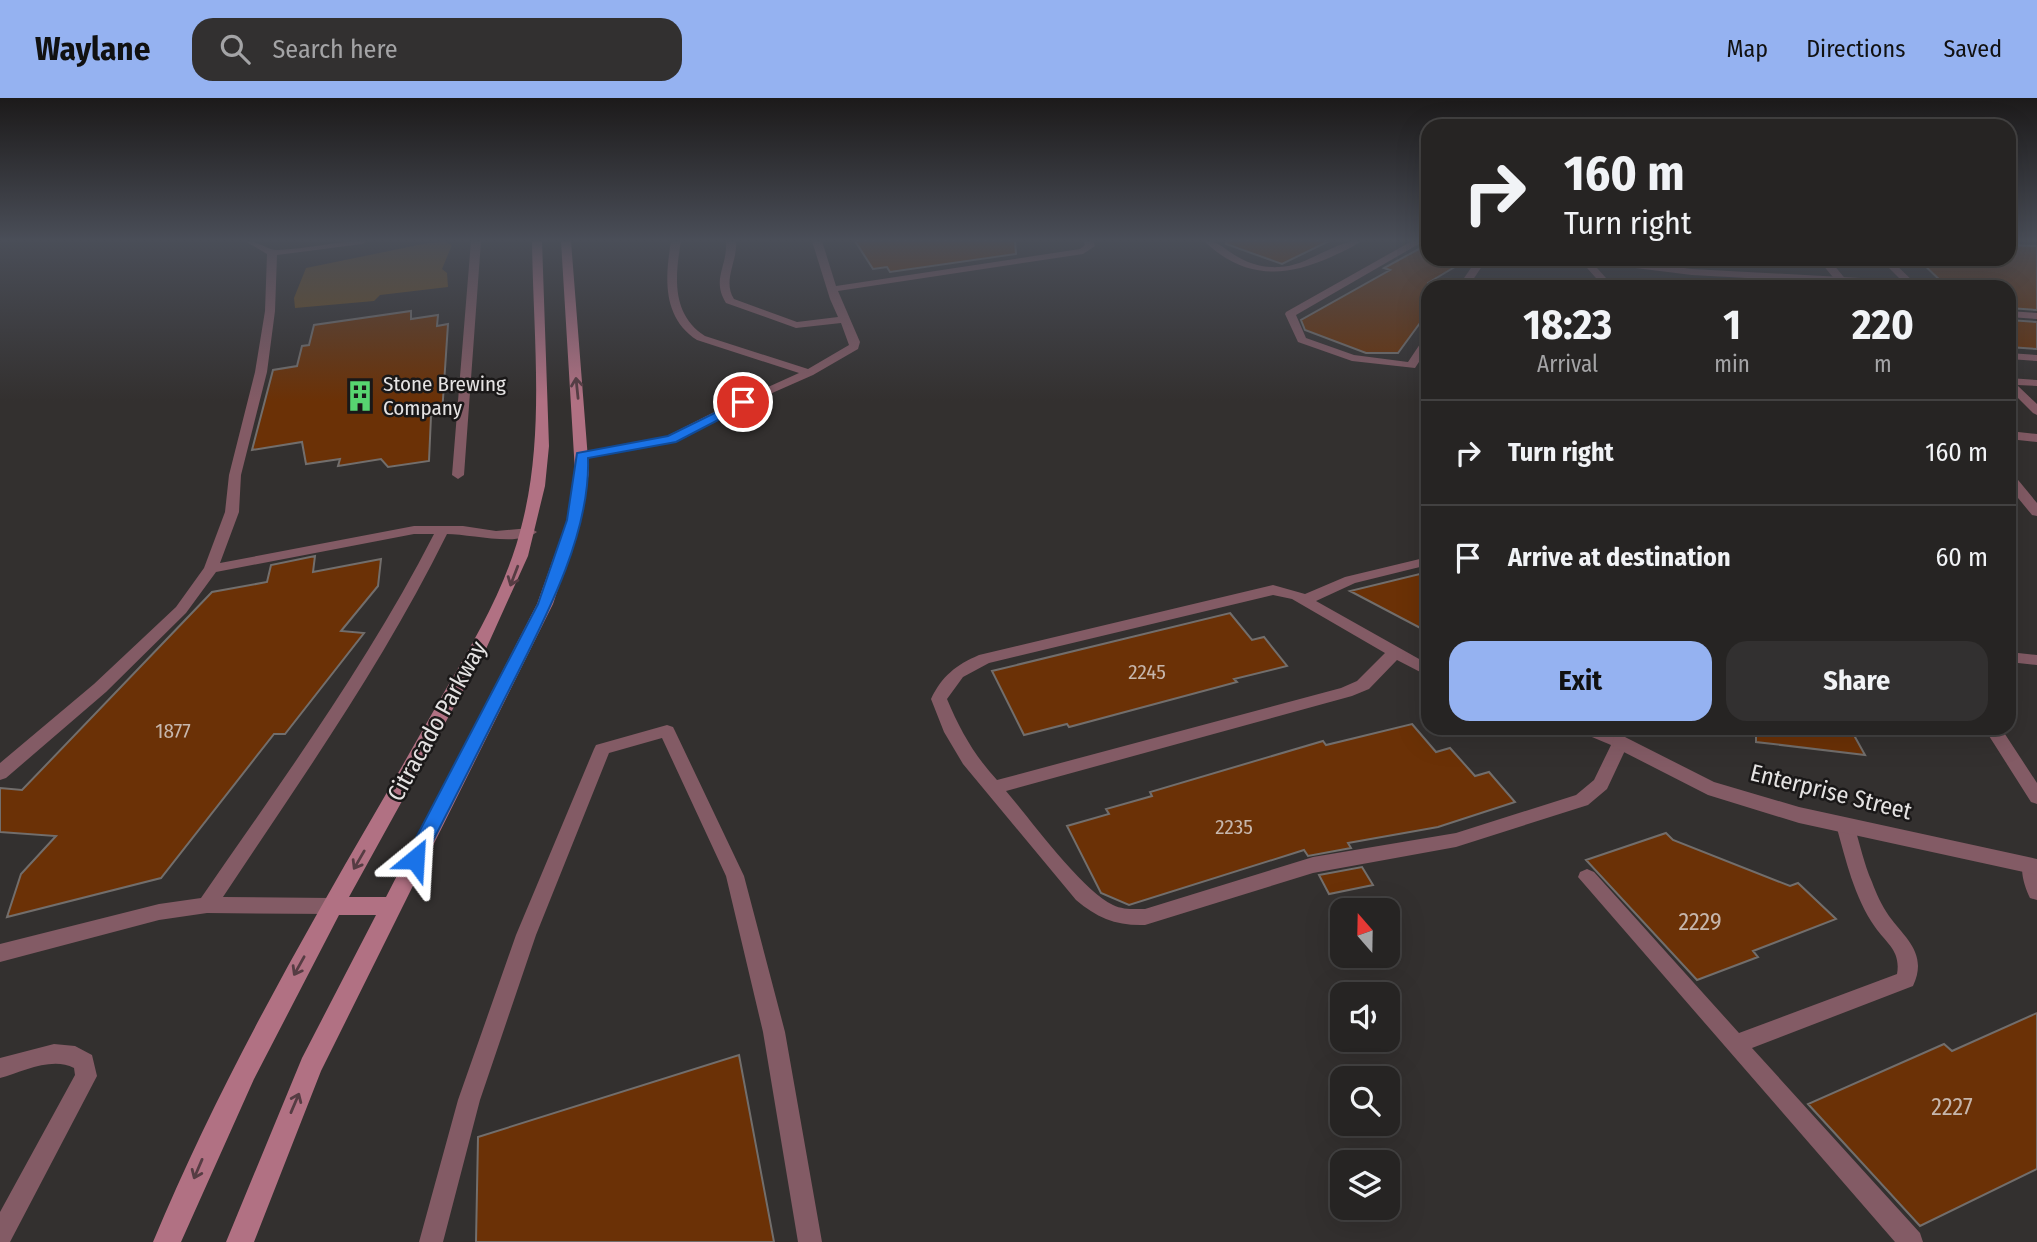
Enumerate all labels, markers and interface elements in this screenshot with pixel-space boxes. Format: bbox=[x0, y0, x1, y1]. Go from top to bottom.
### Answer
search box bbox=[192, 18, 682, 81]
text: Waylane bbox=[35, 29, 150, 69]
icon: search bbox=[216, 30, 254, 68]
text: Search here bbox=[272, 34, 398, 65]
text: Map bbox=[1727, 35, 1768, 63]
text: Directions bbox=[1806, 35, 1905, 63]
text: Saved bbox=[1943, 35, 2002, 63]
text: 160 m bbox=[1564, 144, 1685, 203]
icon: right bbox=[1449, 147, 1540, 238]
text: Turn right bbox=[1564, 204, 1691, 242]
text: 18:23 bbox=[1523, 300, 1612, 350]
text: 1 bbox=[1723, 300, 1741, 350]
text: 220 bbox=[1852, 300, 1914, 350]
text: Arrival bbox=[1537, 350, 1598, 378]
text: min bbox=[1714, 350, 1750, 378]
text: m bbox=[1874, 350, 1892, 378]
place label: Stone Brewing Company bbox=[383, 371, 506, 421]
pin bbox=[713, 372, 773, 432]
one-way arrow bbox=[570, 377, 583, 400]
building icon: Stone Brewing Company bbox=[343, 379, 377, 413]
icon: arrive bbox=[724, 383, 762, 421]
icon: right bbox=[1449, 434, 1487, 472]
text: Turn right bbox=[1508, 437, 1614, 468]
text: 160 m bbox=[1925, 437, 1988, 468]
icon: arrive bbox=[1449, 539, 1487, 577]
text: Arrive at destination bbox=[1508, 542, 1731, 573]
text: 60 m bbox=[1935, 542, 1988, 573]
one-way arrow bbox=[507, 564, 520, 586]
street label: Citracado Parkway bbox=[381, 636, 493, 806]
button: Exit bbox=[1449, 641, 1712, 721]
button: Share bbox=[1726, 641, 1988, 721]
house number: 2245 bbox=[1128, 659, 1166, 685]
house number: 1877 bbox=[155, 718, 191, 744]
street label: Enterprise Street bbox=[1747, 758, 1915, 826]
house number: 2235 bbox=[1215, 814, 1253, 840]
position arrow bbox=[378, 822, 452, 896]
one-way arrow bbox=[352, 849, 366, 869]
north arrow bbox=[1330, 898, 1400, 968]
map controls bbox=[1330, 898, 1400, 1220]
house number: 2229 bbox=[1678, 908, 1722, 936]
one-way arrow bbox=[292, 955, 306, 975]
button: sound bbox=[1330, 982, 1400, 1052]
button: search bbox=[1330, 1066, 1400, 1136]
one-way arrow bbox=[290, 1093, 303, 1114]
house number: 2227 bbox=[1931, 1093, 1973, 1121]
button: layers bbox=[1330, 1150, 1400, 1220]
one-way arrow bbox=[191, 1158, 204, 1179]

